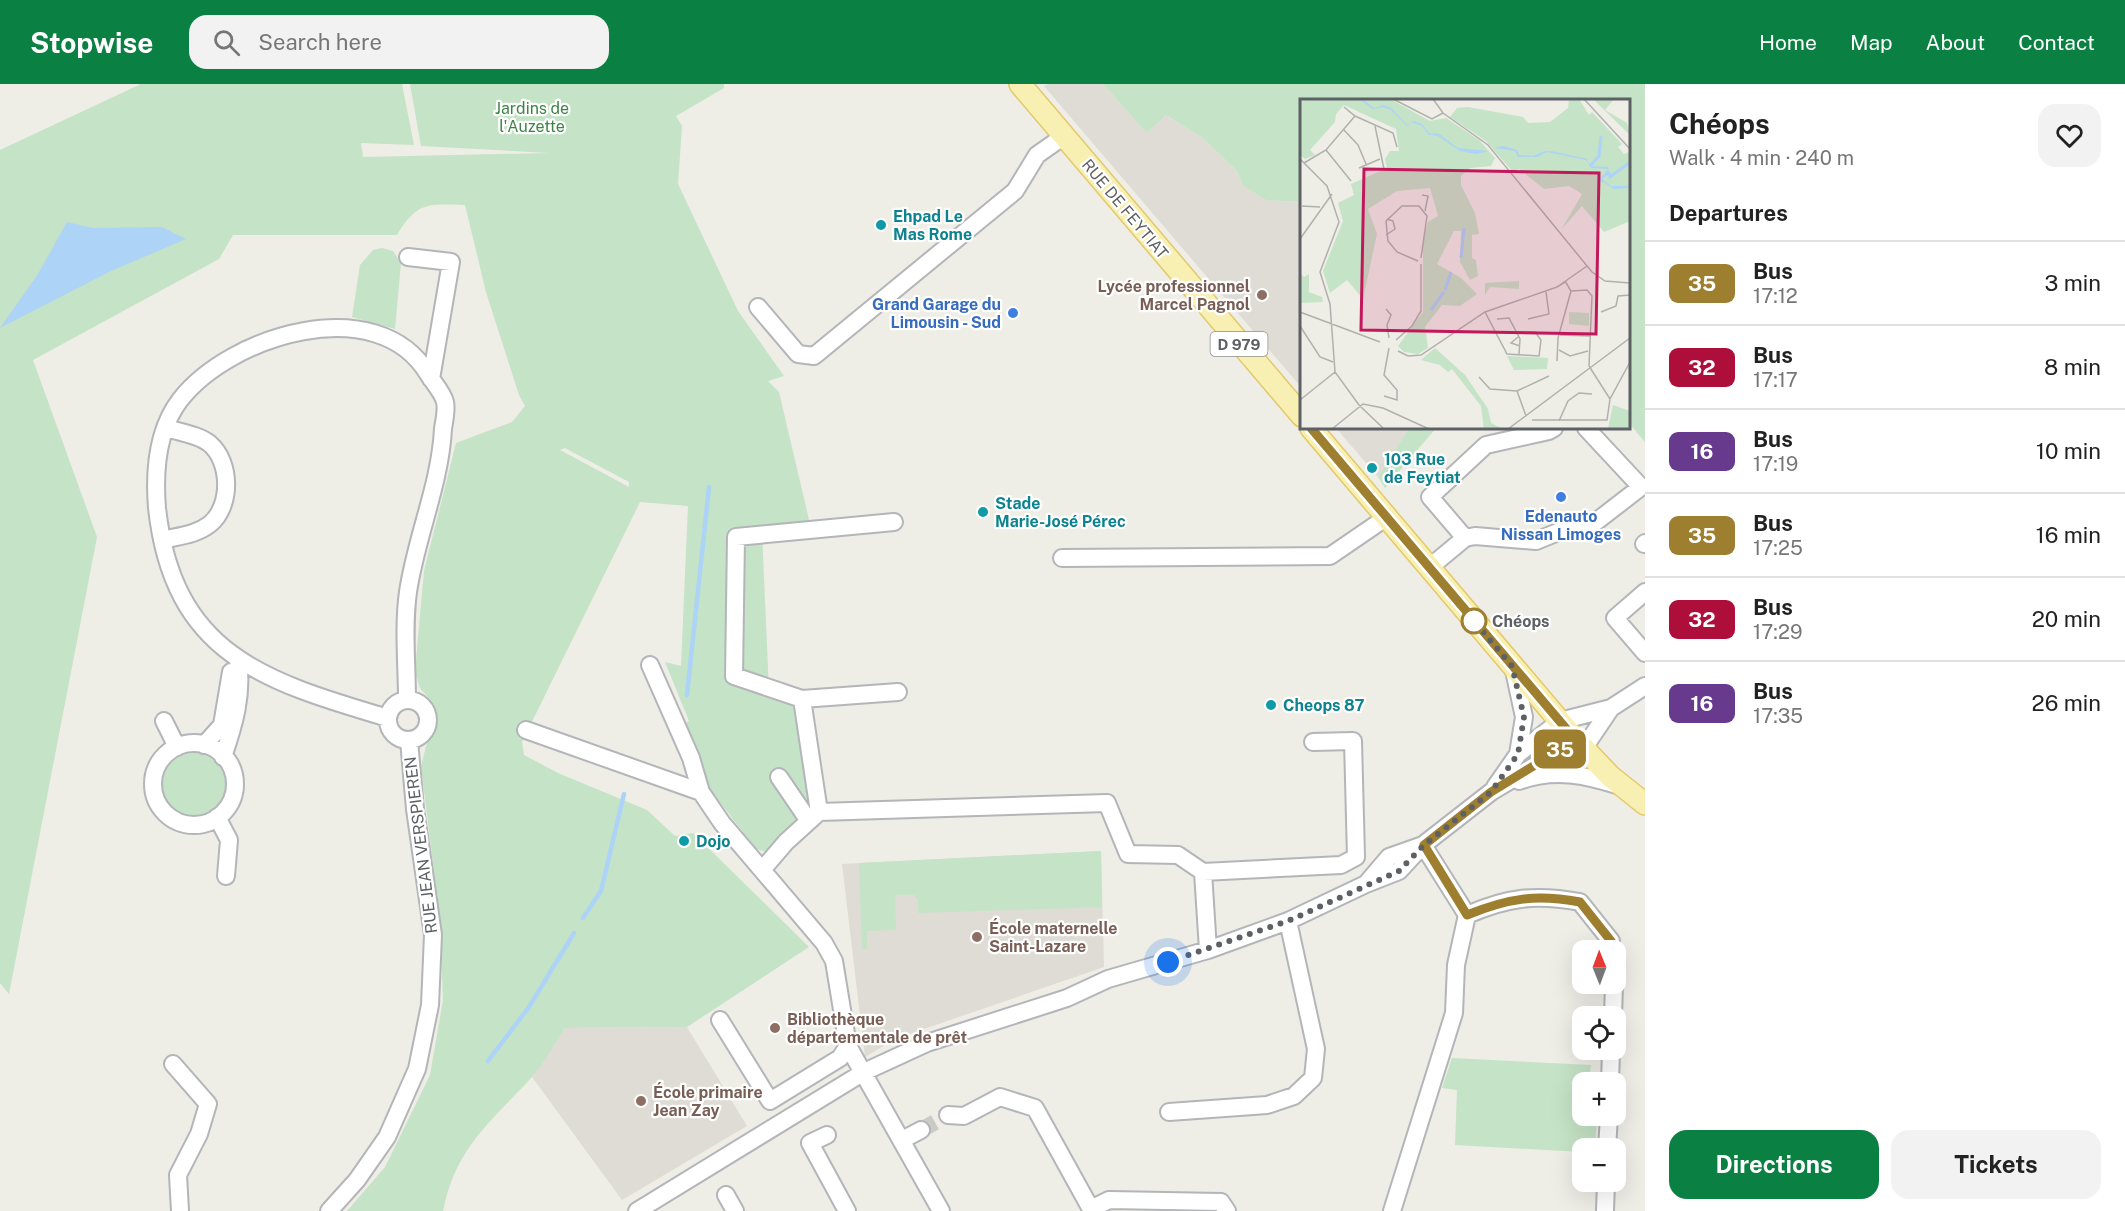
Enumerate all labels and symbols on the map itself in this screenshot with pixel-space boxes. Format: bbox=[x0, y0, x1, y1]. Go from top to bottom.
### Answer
park label: Jardins de l'Auzette bbox=[495, 99, 569, 136]
inset map bbox=[1300, 99, 1630, 429]
street label: RUE DE FEYTIAT bbox=[1078, 155, 1172, 263]
place label: Ehpad Le Mas Rome bbox=[893, 207, 972, 244]
marker: Ehpad Le Mas Rome bbox=[874, 218, 888, 232]
place label: Lycée professionnel Marcel Pagnol bbox=[1098, 277, 1250, 314]
marker: Lycée professionnel Marcel Pagnol bbox=[1255, 288, 1269, 302]
place label: Grand Garage du Limousin - Sud bbox=[872, 295, 1001, 332]
marker: Grand Garage du Limousin - Sud bbox=[1006, 306, 1020, 320]
road number: D 979 bbox=[1210, 332, 1268, 356]
place label: 103 Rue de Feytiat bbox=[1384, 450, 1461, 487]
marker: 103 Rue de Feytiat bbox=[1365, 461, 1379, 475]
marker: Edenauto Nissan Limoges bbox=[1554, 490, 1568, 504]
place label: Stade Marie-José Pérec bbox=[995, 494, 1126, 531]
marker: Stade Marie-José Pérec bbox=[976, 505, 990, 519]
place label: Edenauto Nissan Limoges bbox=[1501, 507, 1621, 544]
marker: Chéops bbox=[1461, 608, 1487, 634]
place label: Chéops bbox=[1492, 612, 1550, 631]
place label: Cheops 87 bbox=[1283, 696, 1365, 715]
marker: Cheops 87 bbox=[1264, 698, 1278, 712]
line badge: 35 bbox=[1533, 730, 1587, 768]
street label: RUE JEAN VERSPIEREN bbox=[401, 755, 441, 935]
place label: Dojo bbox=[696, 832, 731, 851]
marker: Dojo bbox=[677, 834, 691, 848]
place label: École maternelle Saint-Lazare bbox=[989, 918, 1118, 956]
marker: École maternelle Saint-Lazare bbox=[970, 930, 984, 944]
north arrow bbox=[1572, 940, 1626, 994]
your location bbox=[1153, 947, 1183, 977]
place label: Bibliothèque départementale de prêt bbox=[787, 1010, 968, 1047]
marker: Bibliothèque départementale de prêt bbox=[768, 1021, 782, 1035]
place label: École primaire Jean Zay bbox=[653, 1082, 763, 1120]
marker: École primaire Jean Zay bbox=[634, 1094, 648, 1108]

